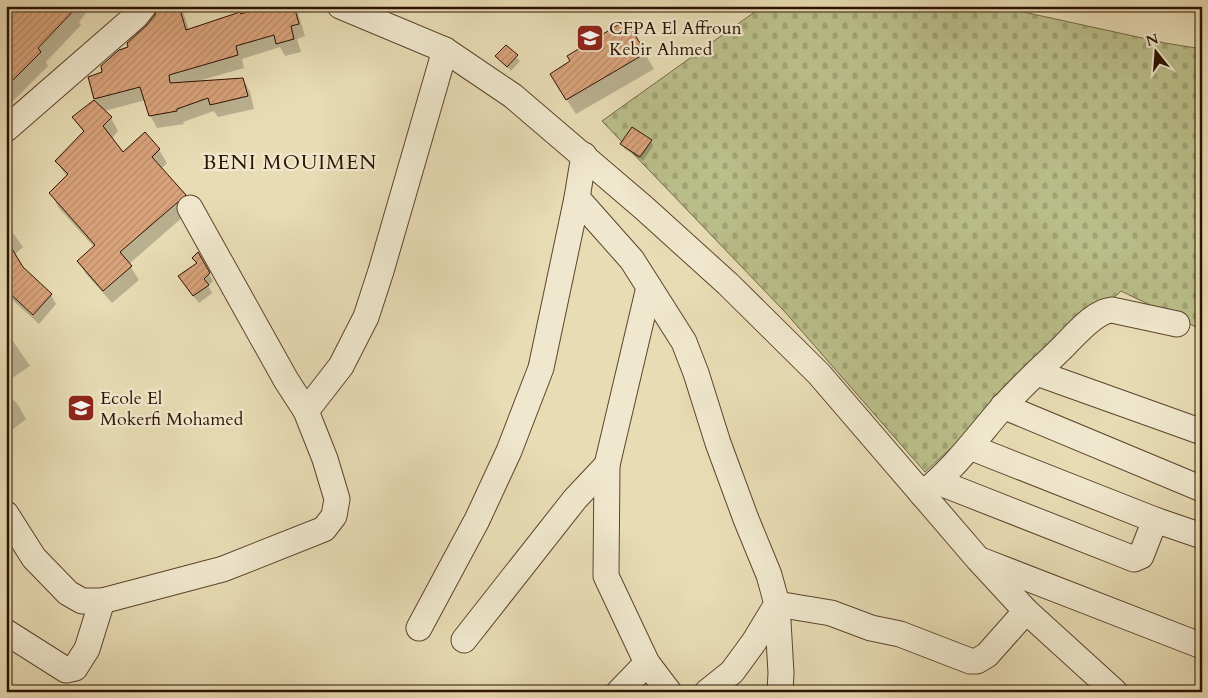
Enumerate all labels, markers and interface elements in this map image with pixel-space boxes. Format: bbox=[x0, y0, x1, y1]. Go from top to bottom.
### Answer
place label: CFPA El Affroun Kebir Ahmed bbox=[609, 16, 743, 62]
school or university icon: CFPA El Affroun Kebir Ahmed bbox=[575, 23, 605, 53]
north arrow bbox=[1130, 28, 1180, 78]
text: N bbox=[1144, 29, 1161, 51]
district label: BENI MOUIMEN bbox=[203, 149, 377, 176]
place label: Ecole El Mokerfi Mohamed bbox=[100, 386, 244, 432]
school or university icon: Ecole El Mokerfi Mohamed bbox=[66, 393, 96, 423]

